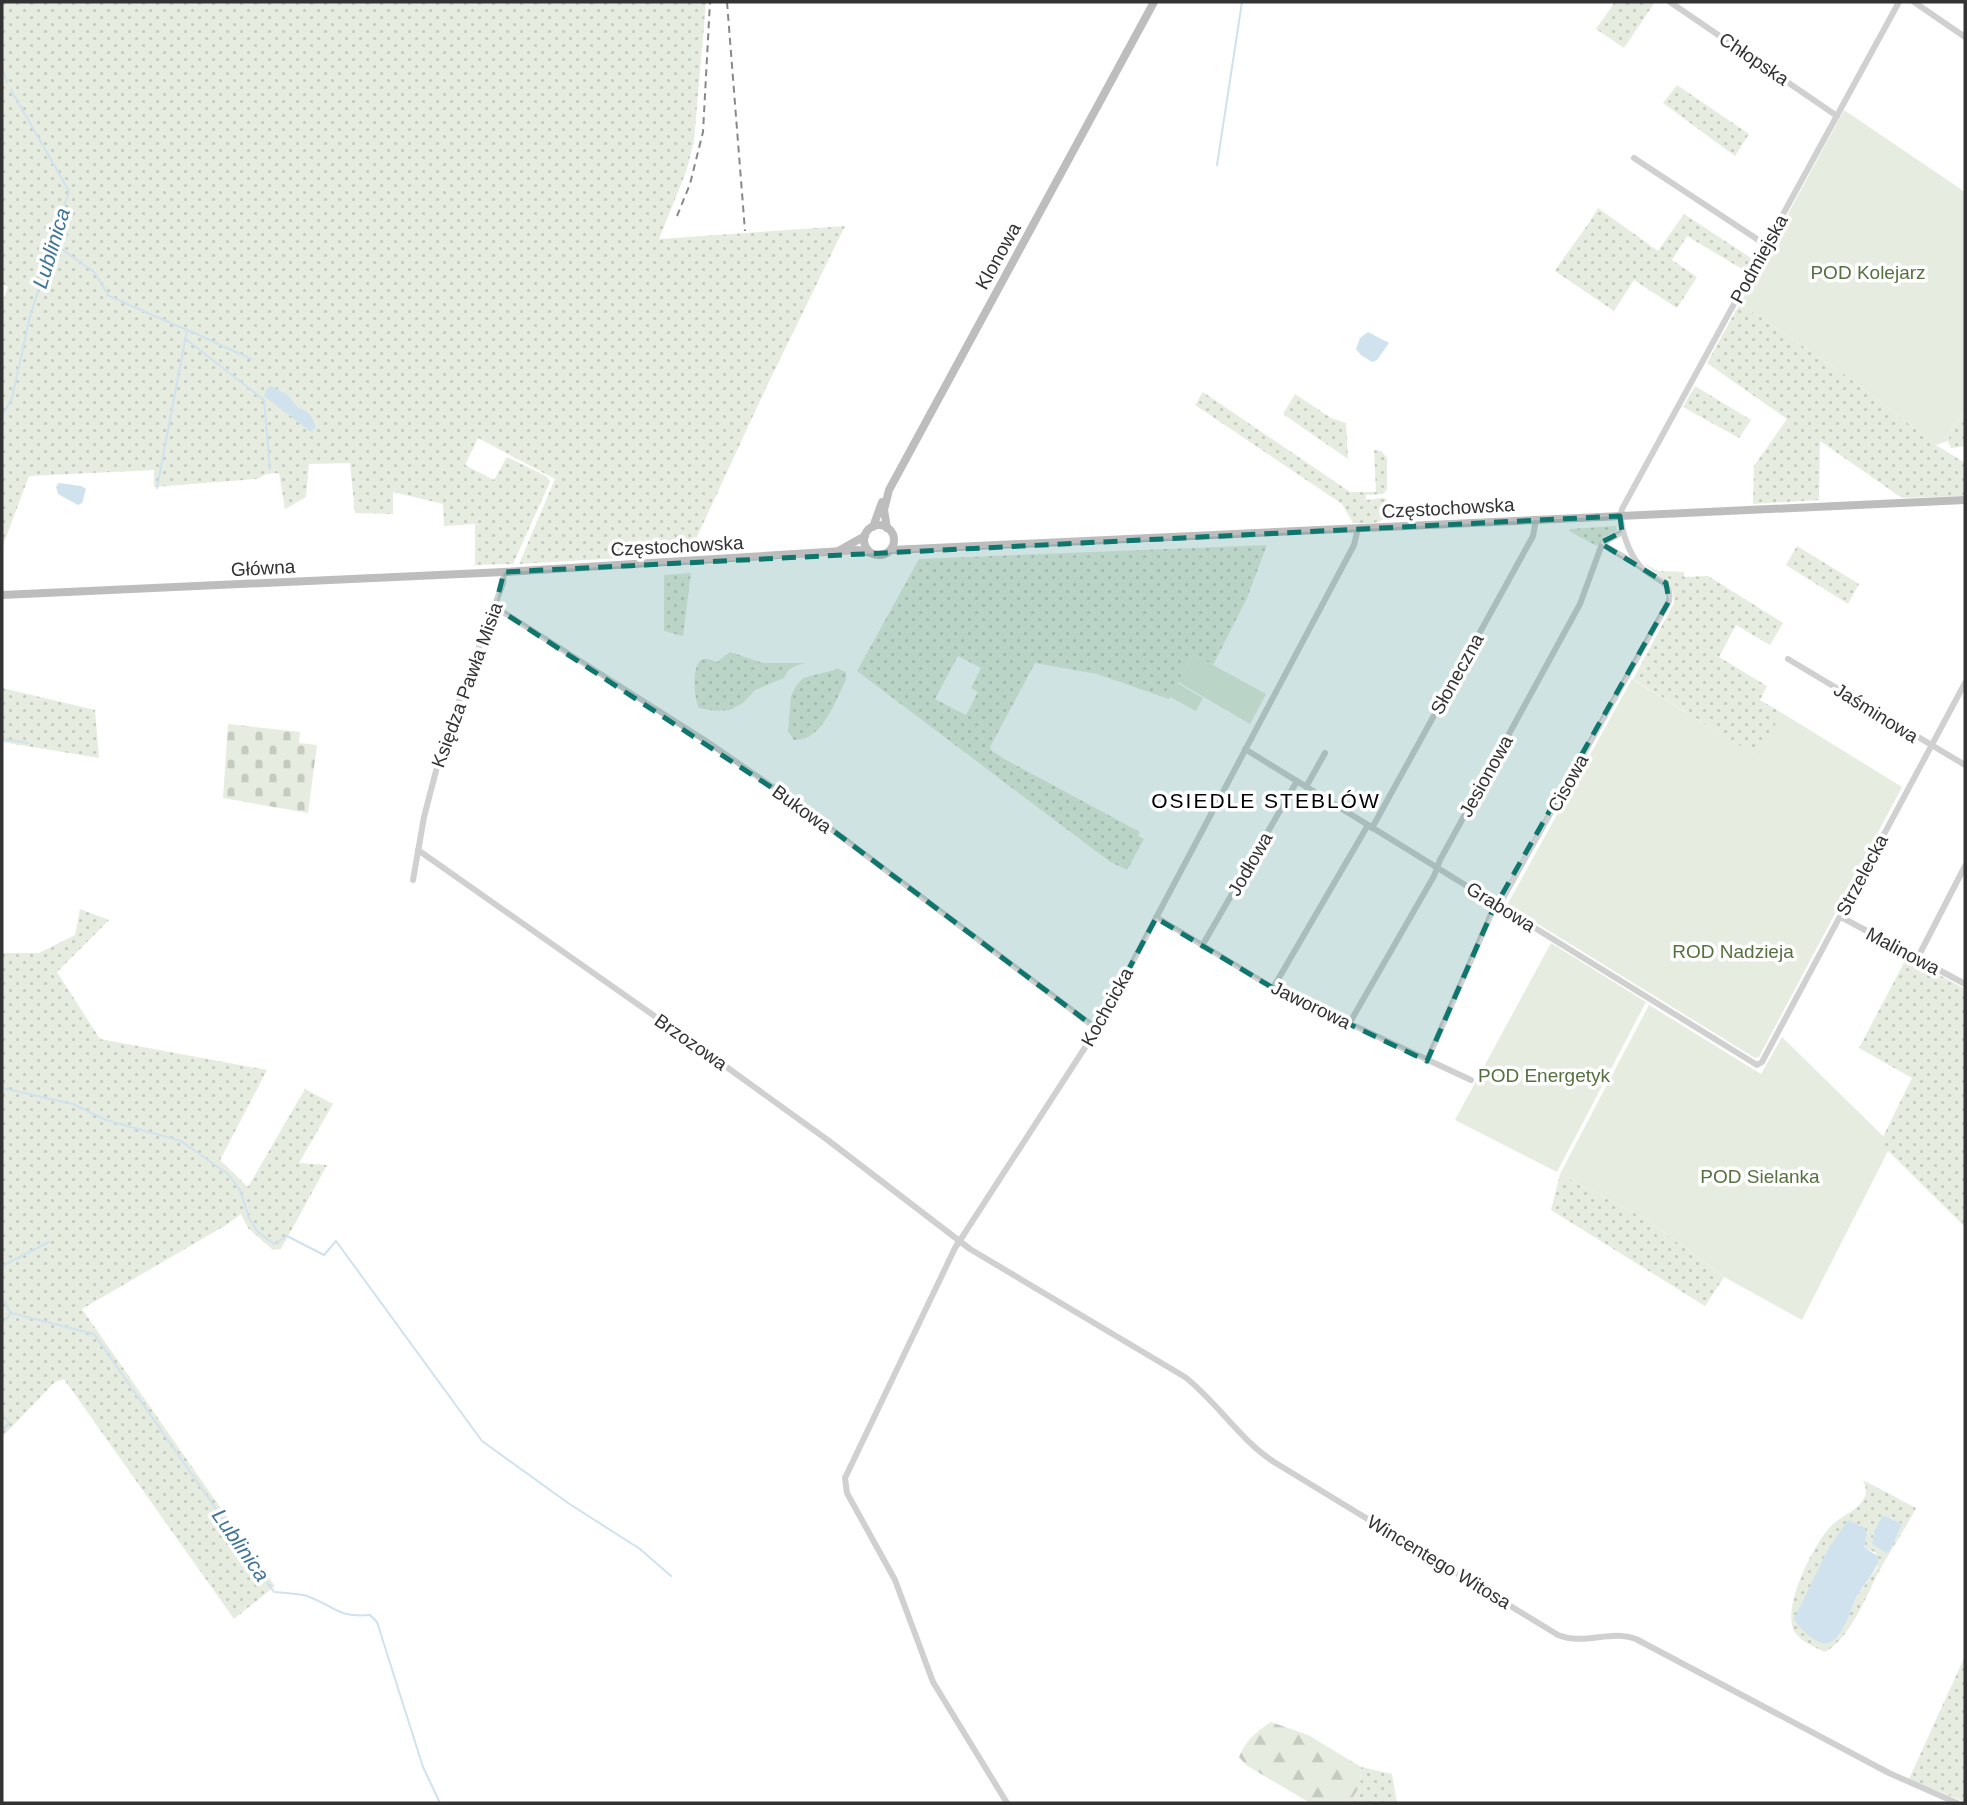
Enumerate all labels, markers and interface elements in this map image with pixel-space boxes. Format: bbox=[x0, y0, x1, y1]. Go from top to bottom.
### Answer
street label: Chłopska bbox=[1715, 28, 1793, 90]
water label: Lublinica bbox=[28, 205, 74, 291]
street label: Podmiejska bbox=[1726, 211, 1792, 307]
street label: Klonowa bbox=[971, 219, 1025, 293]
park label: POD Kolejarz bbox=[1810, 262, 1926, 283]
street label: Częstochowska bbox=[1381, 494, 1515, 522]
street label: Częstochowska bbox=[610, 532, 744, 560]
street label: Główna bbox=[230, 556, 296, 580]
street label: Księdza Pawła Misia bbox=[427, 599, 507, 770]
street label: Słoneczna bbox=[1426, 630, 1488, 718]
street label: Jaśminowa bbox=[1830, 679, 1922, 747]
street label: Jesionowa bbox=[1455, 731, 1517, 820]
street label: Cisowa bbox=[1544, 750, 1592, 815]
street label: Bukowa bbox=[768, 781, 836, 838]
district label: OSIEDLE STEBLÓW bbox=[1151, 789, 1381, 812]
street label: Jodłowa bbox=[1223, 828, 1277, 899]
street label: Strzelecka bbox=[1832, 831, 1892, 919]
street label: Grabowa bbox=[1463, 878, 1540, 937]
street label: Malinowa bbox=[1863, 923, 1944, 979]
park label: ROD Nadzieja bbox=[1672, 941, 1794, 962]
street label: Kochcicka bbox=[1077, 964, 1137, 1050]
street label: Jaworowa bbox=[1268, 977, 1354, 1033]
street label: Brzozowa bbox=[651, 1009, 732, 1075]
park label: POD Energetyk bbox=[1478, 1065, 1610, 1086]
park label: POD Sielanka bbox=[1700, 1166, 1820, 1187]
water label: Lublinica bbox=[208, 1504, 274, 1586]
street label: Wincentego Witosa bbox=[1363, 1511, 1515, 1613]

